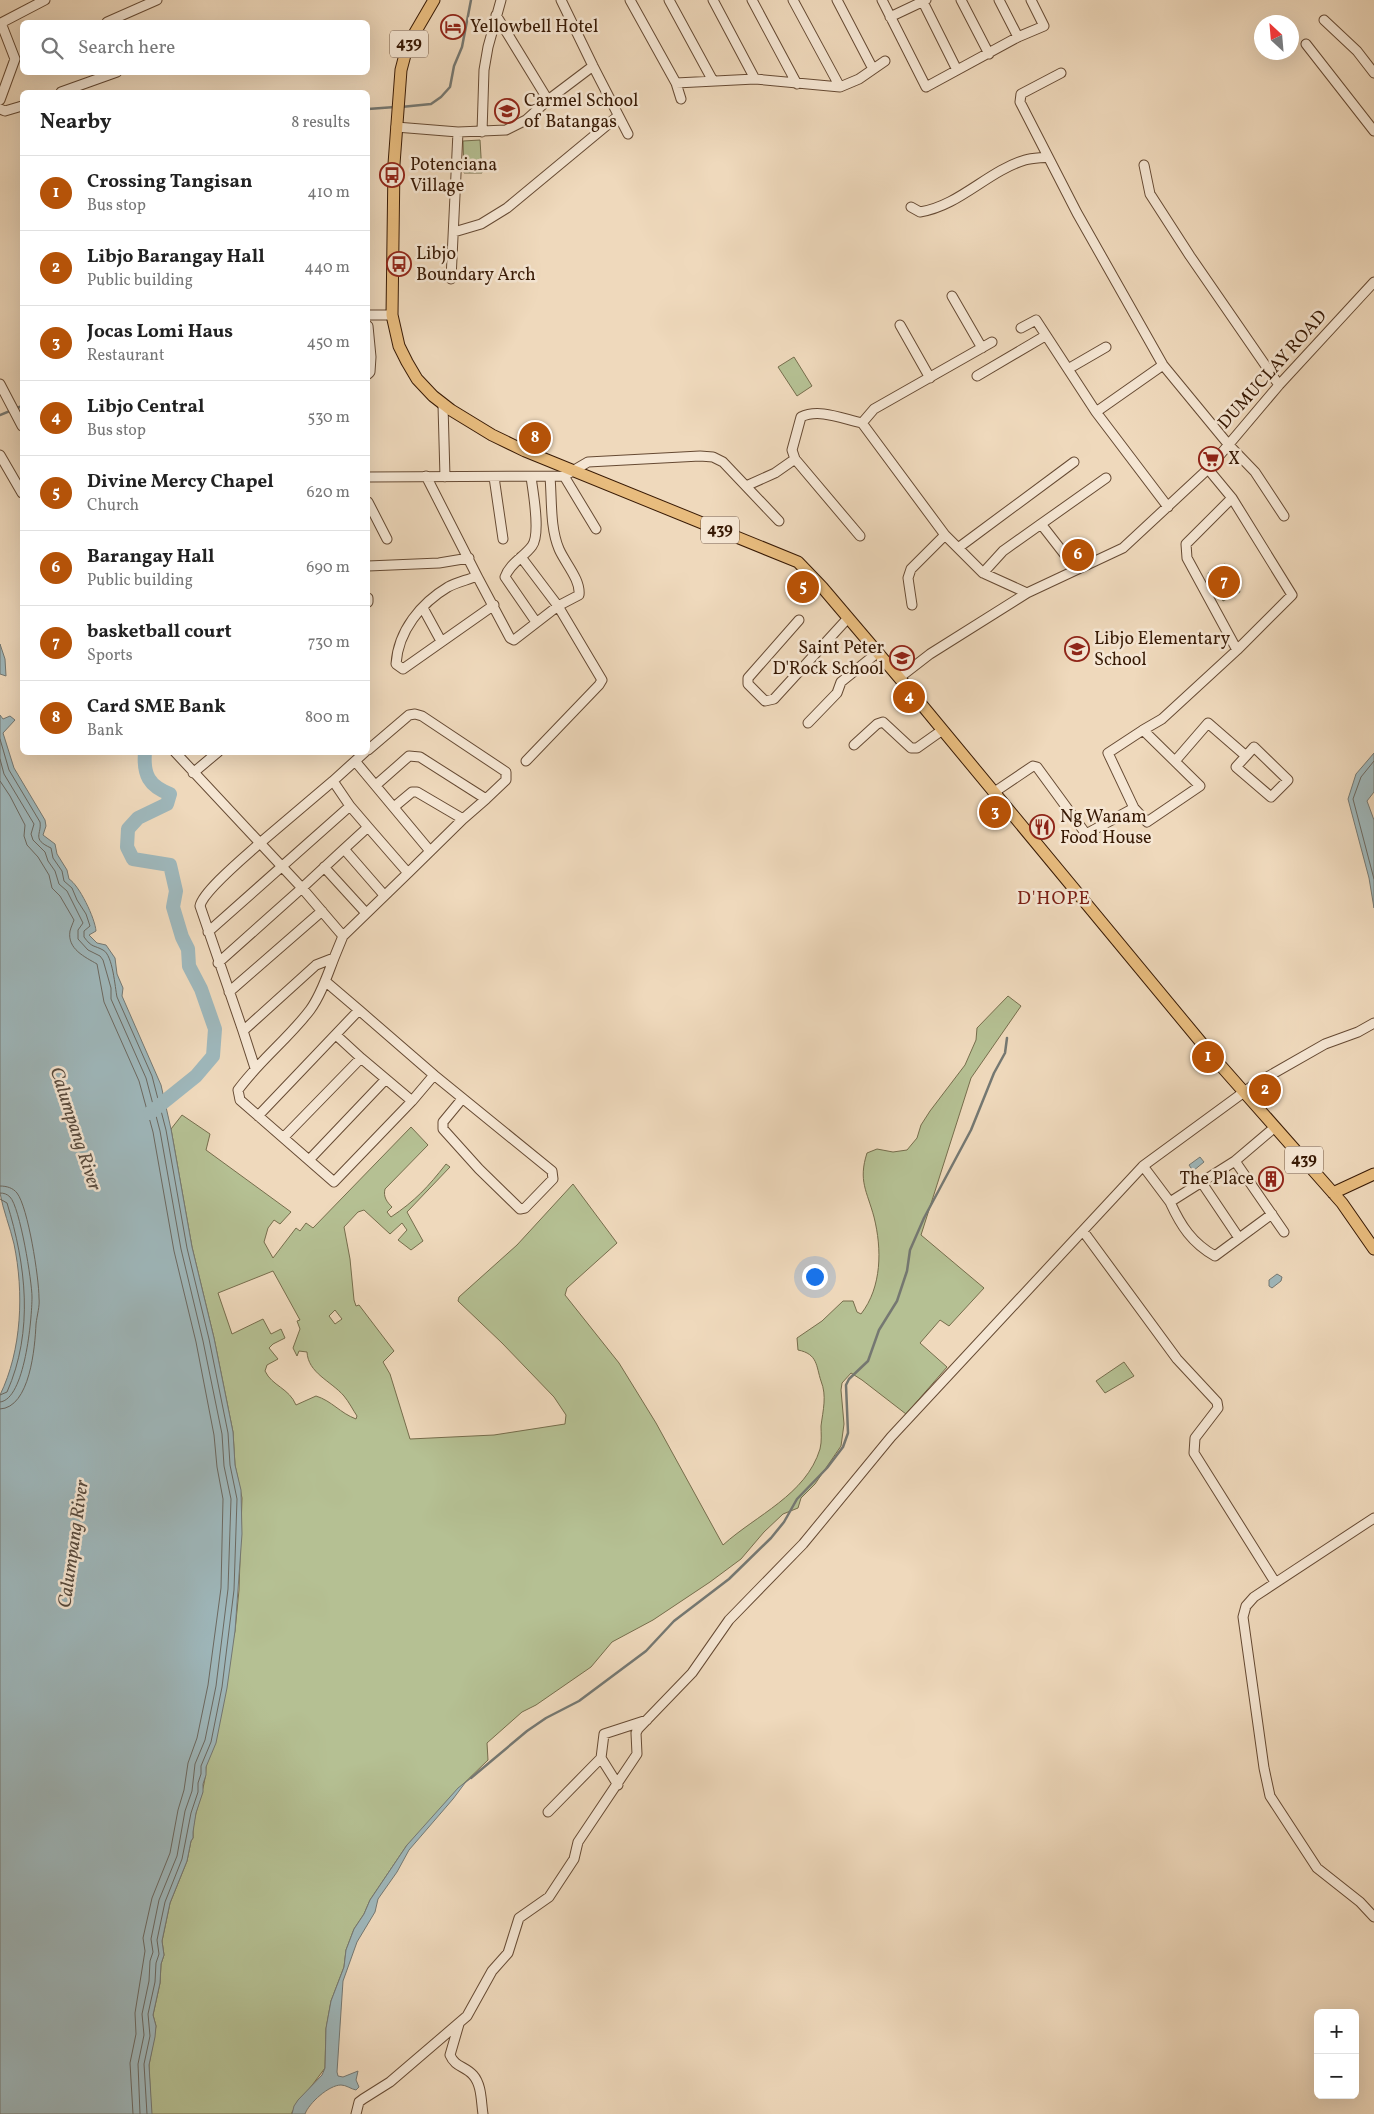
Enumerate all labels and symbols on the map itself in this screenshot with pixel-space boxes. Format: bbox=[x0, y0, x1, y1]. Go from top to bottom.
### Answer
hotel icon: Yellowbell Hotel bbox=[440, 14, 466, 40]
place label: Yellowbell Hotel bbox=[470, 15, 598, 40]
north arrow bbox=[1254, 15, 1299, 60]
road number: 439 bbox=[390, 31, 428, 58]
place label: Carmel School of Batangas bbox=[524, 89, 638, 135]
school or university icon: Carmel School of Batangas bbox=[494, 98, 520, 124]
place label: Potenciana Village bbox=[410, 153, 497, 199]
bus stop icon: Potenciana Village bbox=[379, 162, 405, 188]
place label: Libjo Boundary Arch bbox=[416, 242, 536, 288]
bus stop icon: Libjo Boundary Arch bbox=[386, 251, 412, 277]
street label: DUMUCLAY ROAD bbox=[1213, 305, 1333, 435]
pin: 8 bbox=[519, 419, 551, 457]
supermarket icon: X bbox=[1198, 446, 1224, 472]
place label: X bbox=[1228, 447, 1240, 472]
road number: 439 bbox=[701, 516, 739, 544]
pin: 6 bbox=[1062, 536, 1094, 574]
pin: 7 bbox=[1208, 563, 1240, 601]
pin: 5 bbox=[787, 568, 819, 606]
place label: Libjo Elementary School bbox=[1094, 627, 1230, 673]
place label: Saint Peter D'Rock School bbox=[773, 636, 884, 682]
school or university icon: Libjo Elementary School bbox=[1064, 636, 1090, 662]
school or university icon: Saint Peter D'Rock School bbox=[889, 645, 915, 671]
pin: 4 bbox=[893, 678, 925, 716]
pin: 3 bbox=[979, 793, 1011, 831]
place label: Ng Wanam Food House bbox=[1060, 805, 1152, 851]
restaurant icon: Ng Wanam Food House bbox=[1029, 814, 1055, 840]
district label: D'HOPE bbox=[1017, 886, 1091, 912]
pin: 1 bbox=[1192, 1038, 1224, 1076]
water label: Calumpang River bbox=[43, 1064, 108, 1195]
pin: 2 bbox=[1249, 1071, 1281, 1109]
road number: 439 bbox=[1285, 1146, 1323, 1174]
building icon: The Place bbox=[1258, 1166, 1284, 1192]
place label: The Place bbox=[1180, 1167, 1254, 1192]
your location bbox=[802, 1264, 828, 1290]
water label: Calumpang River bbox=[52, 1477, 96, 1610]

